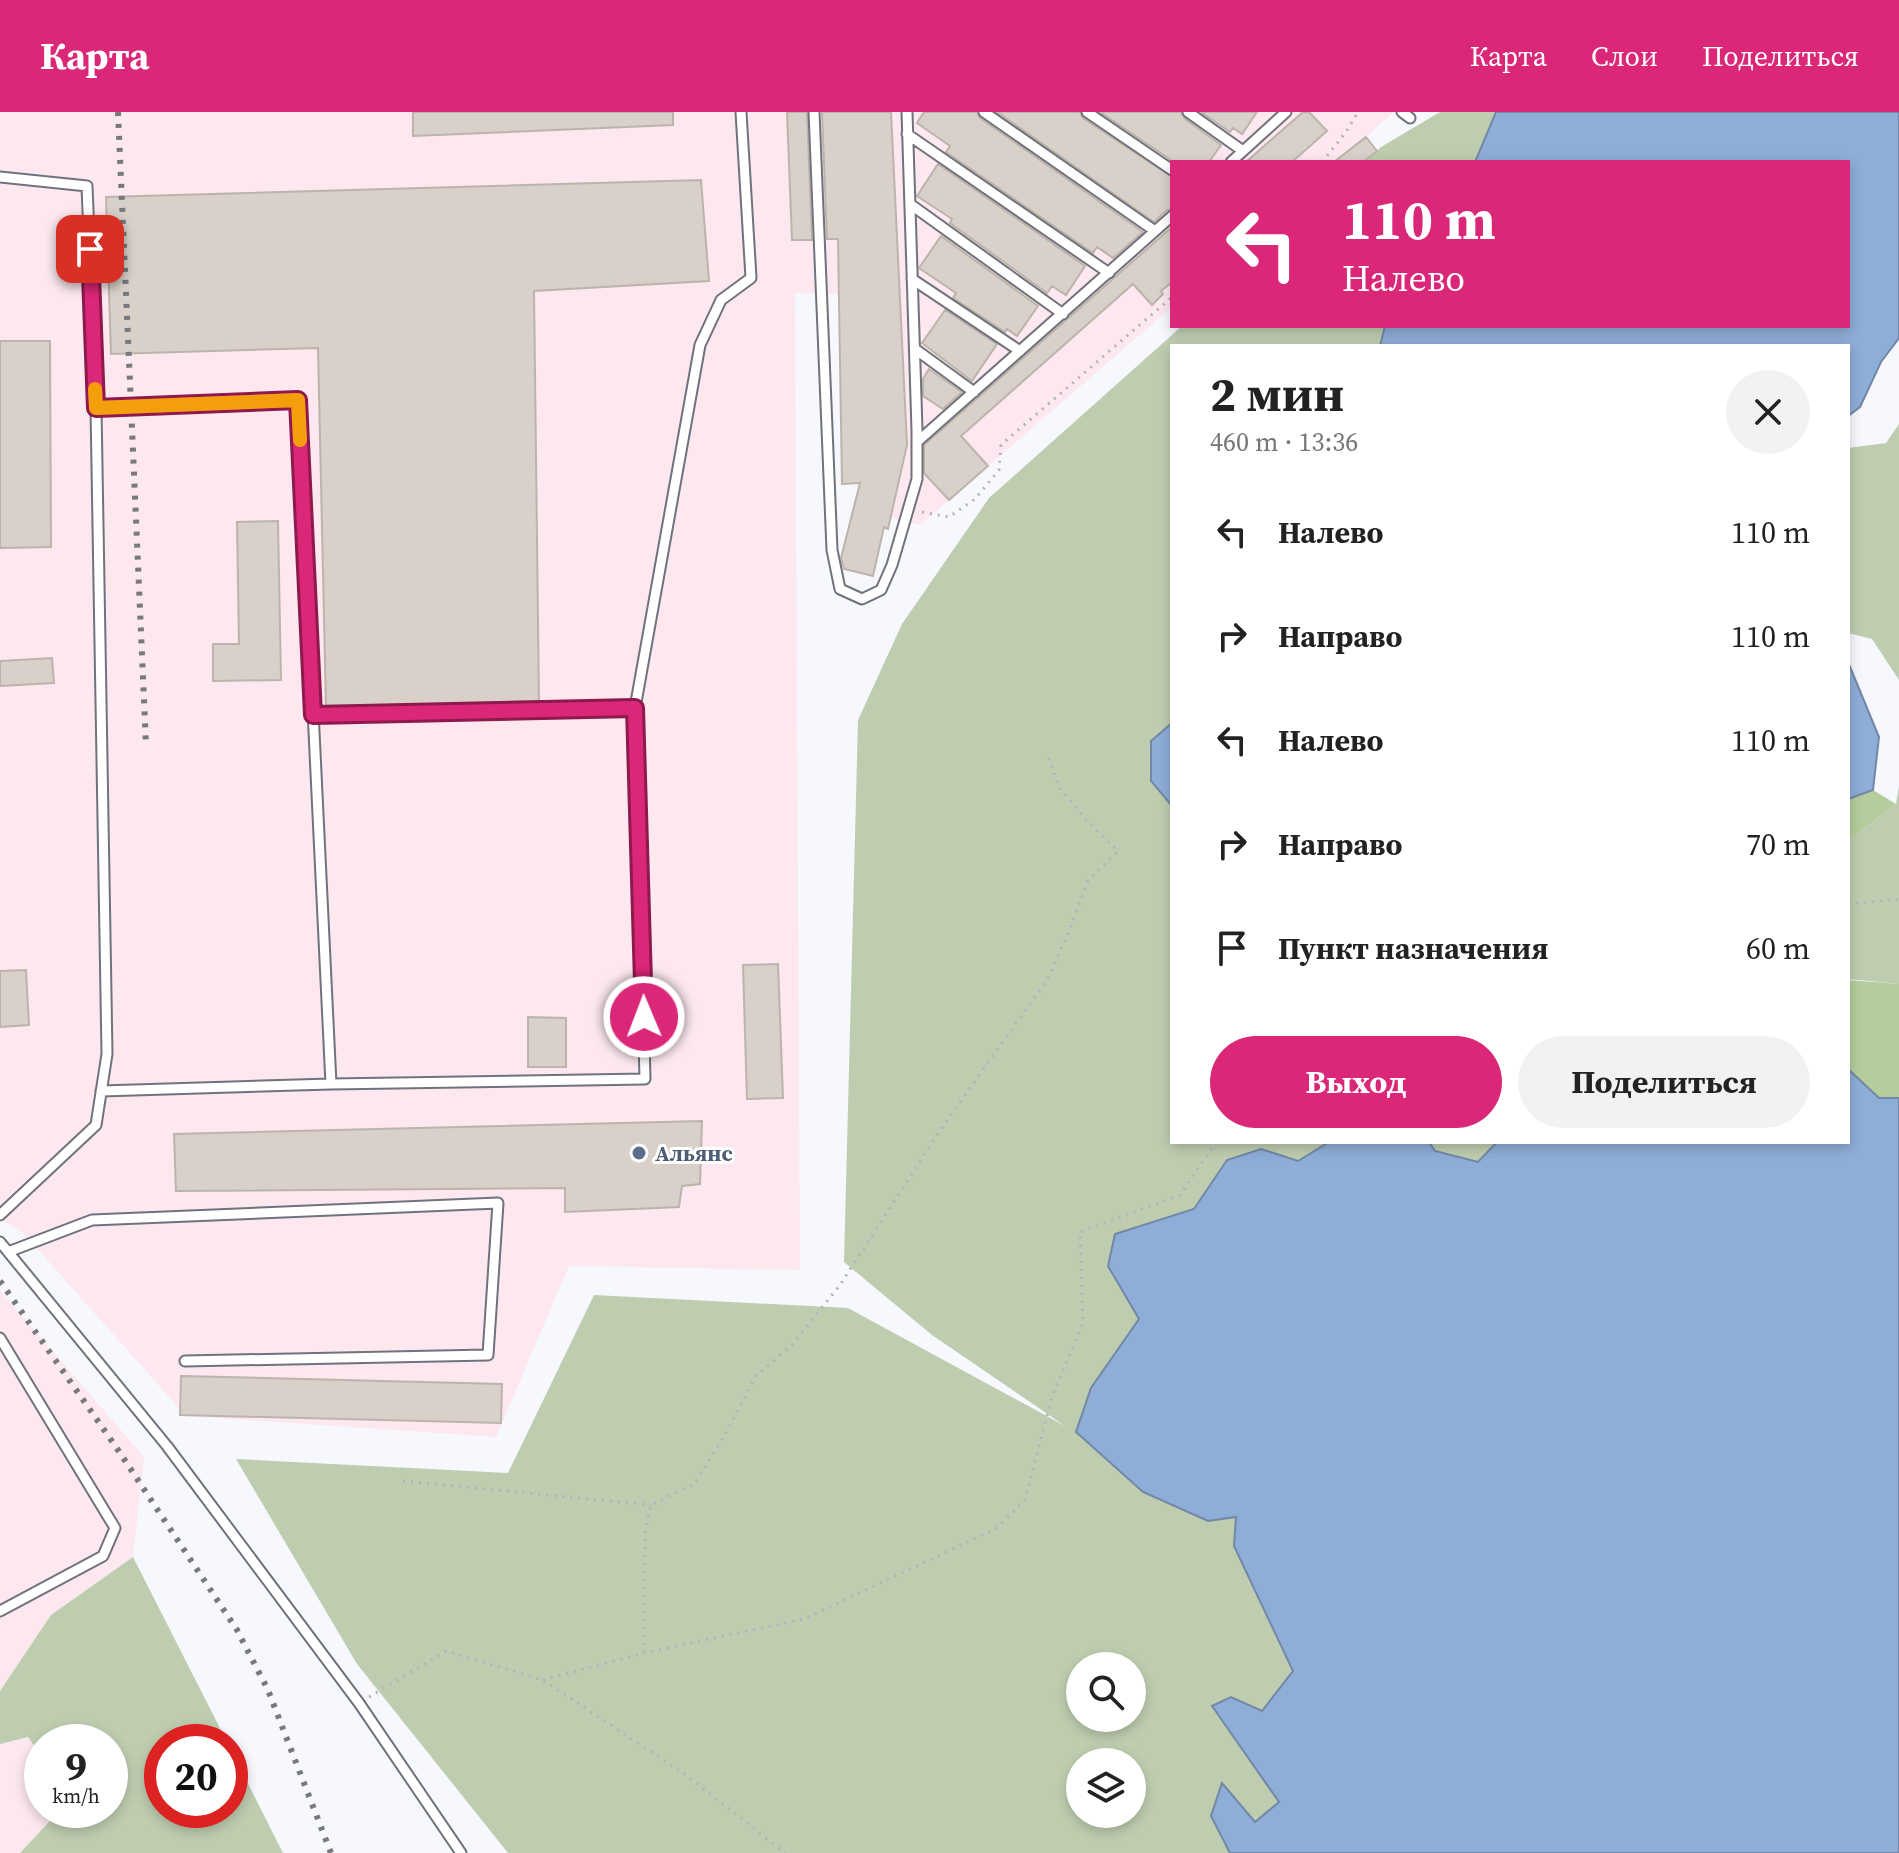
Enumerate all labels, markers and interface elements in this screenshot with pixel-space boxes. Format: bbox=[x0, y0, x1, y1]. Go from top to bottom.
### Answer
text: Карта bbox=[40, 30, 149, 82]
text: Карта bbox=[1470, 37, 1547, 75]
text: Слои bbox=[1591, 37, 1658, 75]
text: Поделиться bbox=[1702, 37, 1859, 75]
text: 110 m bbox=[1342, 181, 1496, 258]
icon: left bbox=[1210, 192, 1314, 296]
pin bbox=[56, 215, 124, 283]
icon: arrive bbox=[68, 227, 112, 271]
text: Налево bbox=[1342, 254, 1465, 303]
text: 2 мин bbox=[1210, 361, 1344, 427]
button: close bbox=[1726, 370, 1810, 454]
text: 460 m · 13:36 bbox=[1210, 424, 1358, 460]
icon: left bbox=[1210, 510, 1254, 554]
text: Налево bbox=[1278, 512, 1383, 553]
text: 110 m bbox=[1731, 512, 1810, 553]
icon: right bbox=[1210, 614, 1254, 658]
text: Направо bbox=[1278, 616, 1402, 657]
text: 110 m bbox=[1731, 616, 1810, 657]
icon: left bbox=[1210, 718, 1254, 762]
text: Налево bbox=[1278, 720, 1383, 761]
text: 110 m bbox=[1731, 720, 1810, 761]
icon: right bbox=[1210, 822, 1254, 866]
text: Направо bbox=[1278, 824, 1402, 865]
text: 70 m bbox=[1746, 824, 1810, 865]
icon: arrive bbox=[1210, 926, 1254, 970]
text: Пункт назначения bbox=[1278, 928, 1548, 969]
text: 60 m bbox=[1746, 928, 1810, 969]
position arrow bbox=[602, 975, 686, 1059]
button: Выход bbox=[1210, 1036, 1502, 1128]
button: Поделиться bbox=[1518, 1036, 1810, 1128]
place label: Альянс bbox=[655, 1138, 733, 1168]
marker: Альянс bbox=[630, 1144, 648, 1162]
map controls bbox=[1066, 1652, 1146, 1828]
button: search bbox=[1066, 1652, 1146, 1732]
speed limit sign: 20 bbox=[144, 1724, 248, 1828]
text: 9 bbox=[65, 1739, 87, 1793]
button: layers bbox=[1066, 1748, 1146, 1828]
text: km/h bbox=[52, 1782, 100, 1810]

